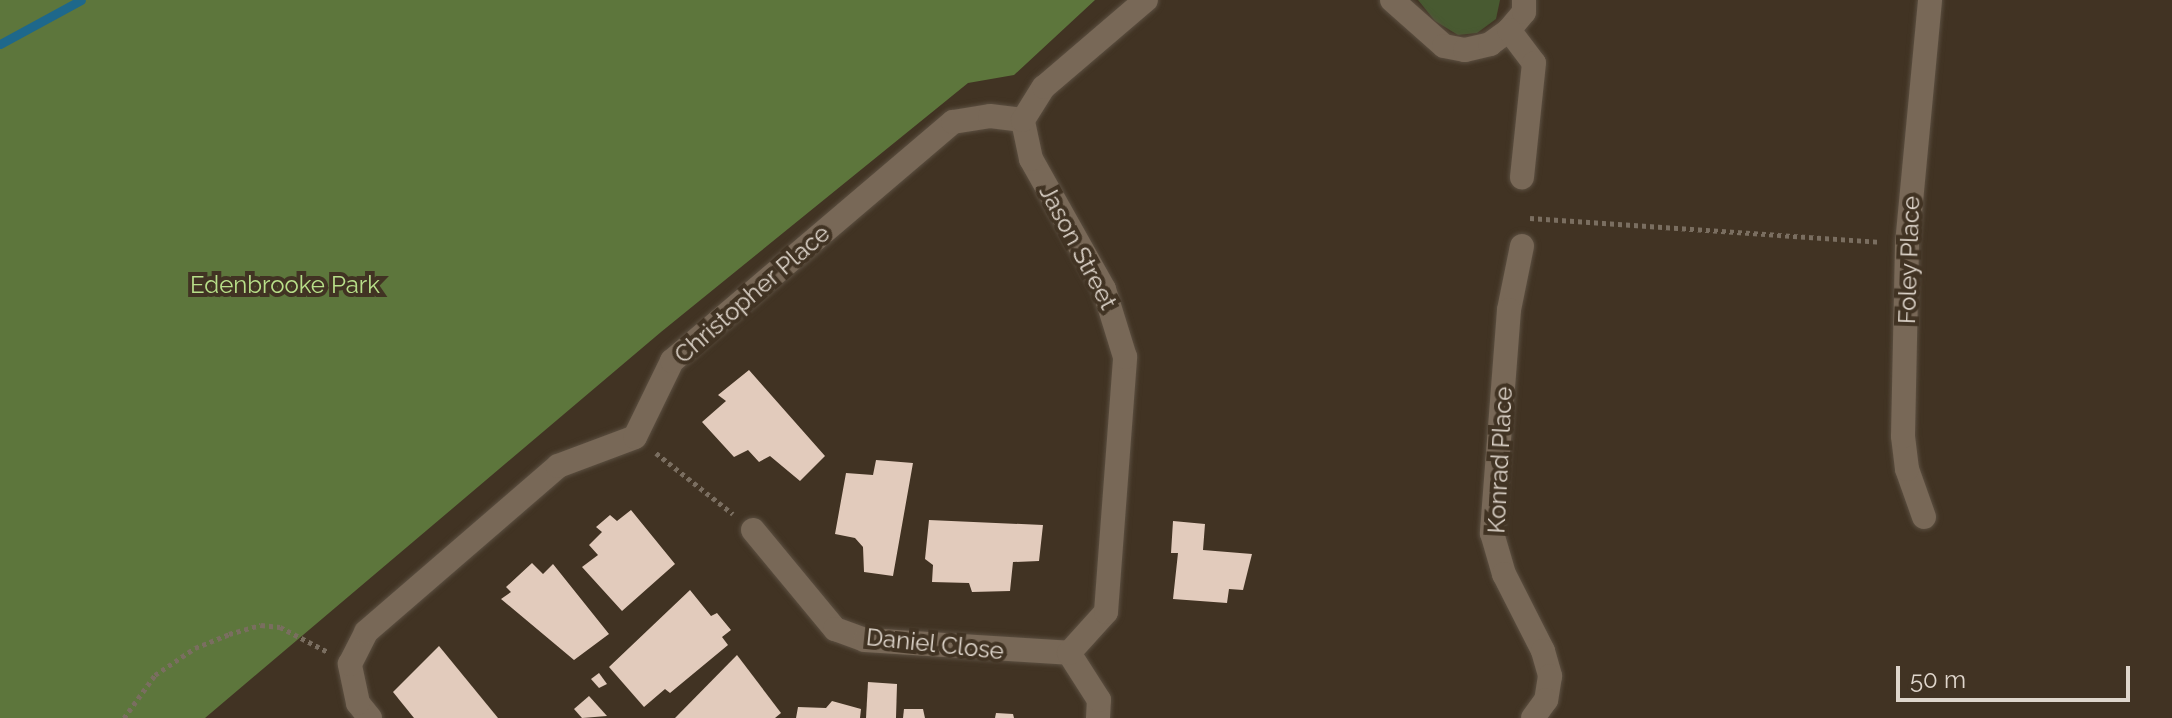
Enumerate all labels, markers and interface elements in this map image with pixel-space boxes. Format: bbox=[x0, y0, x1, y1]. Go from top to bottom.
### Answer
street label: Jason Street bbox=[1033, 180, 1123, 314]
street label: Foley Place bbox=[1892, 195, 1926, 325]
street label: Christopher Place bbox=[668, 219, 836, 369]
park label: Edenbrooke Park bbox=[190, 271, 380, 299]
street label: Konrad Place bbox=[1482, 386, 1518, 534]
street label: Daniel Close bbox=[864, 622, 1006, 666]
scale bar bbox=[1900, 650, 2134, 700]
text: 50 m bbox=[1910, 665, 1966, 694]

